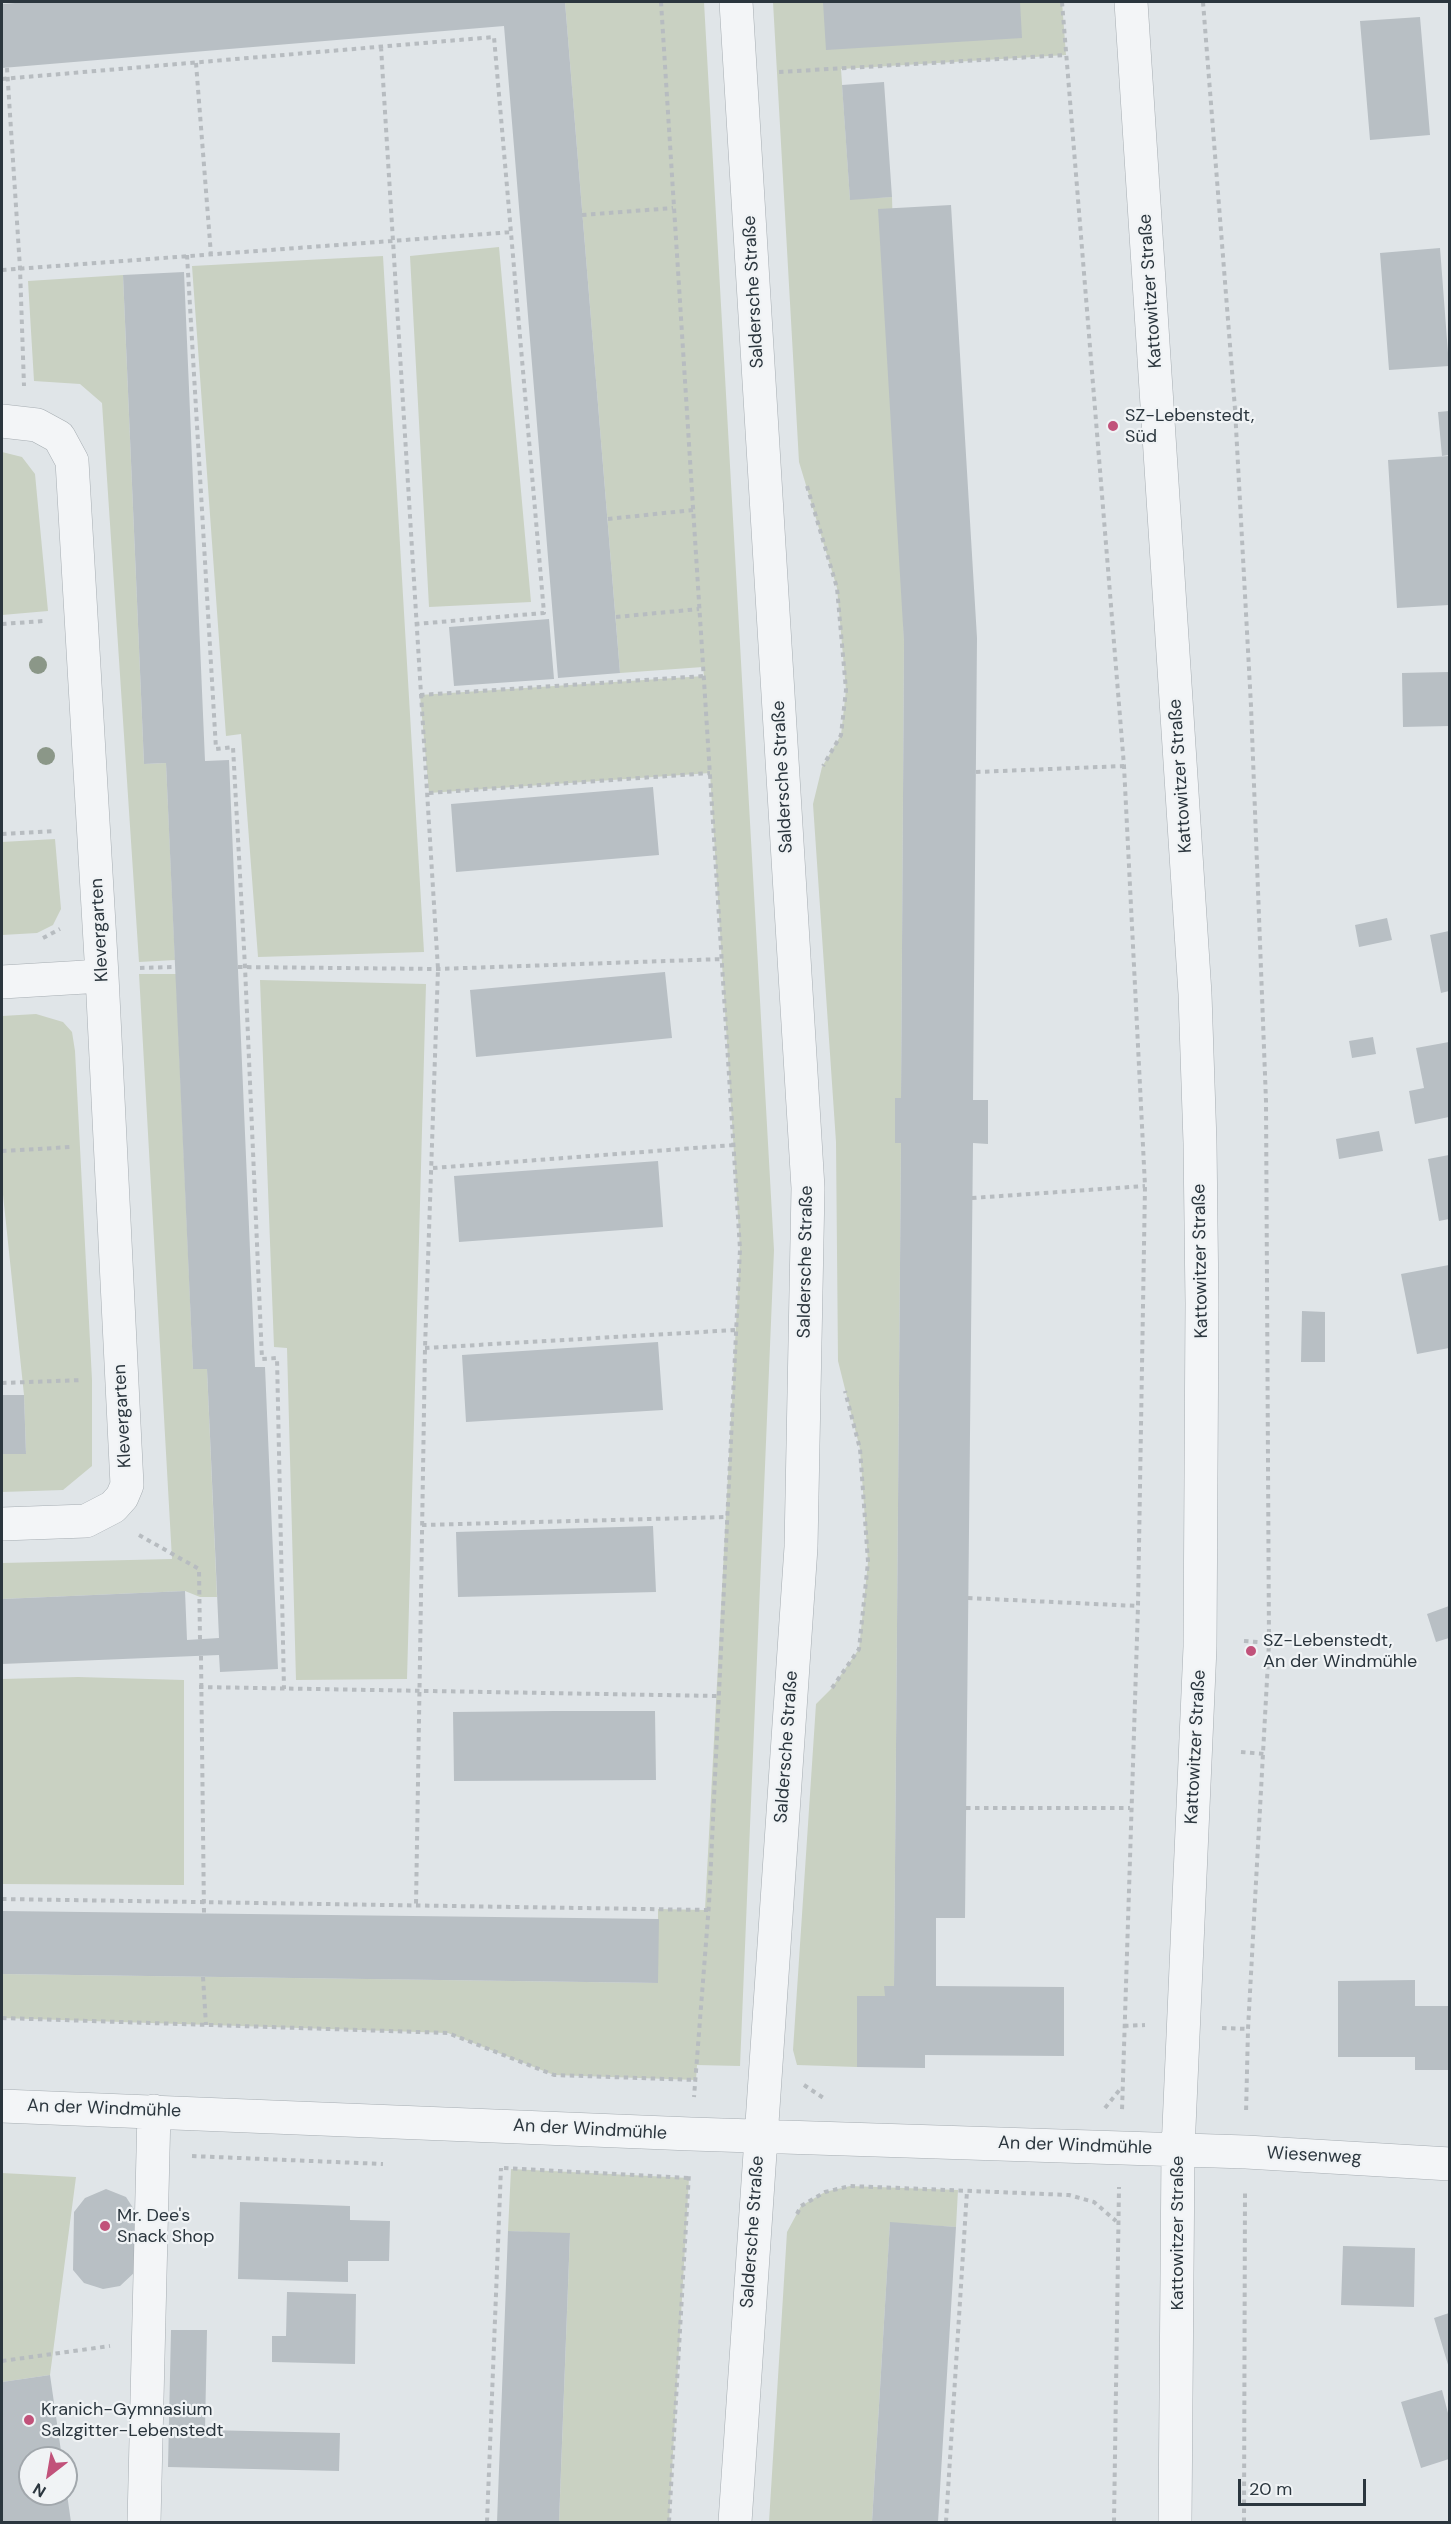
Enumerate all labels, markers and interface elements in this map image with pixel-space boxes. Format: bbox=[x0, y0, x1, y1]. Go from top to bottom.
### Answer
street label: Kattowitzer Straße bbox=[1135, 213, 1167, 369]
street label: Saldersche Straße bbox=[739, 215, 769, 369]
place label: SZ-Lebenstedt, Süd bbox=[1125, 405, 1254, 448]
marker: SZ-Lebenstedt, Süd bbox=[1106, 419, 1120, 433]
street label: Kattowitzer Straße bbox=[1165, 698, 1197, 854]
street label: Saldersche Straße bbox=[768, 700, 798, 854]
street label: Klevergarten bbox=[86, 878, 114, 982]
street label: Kattowitzer Straße bbox=[1189, 1183, 1213, 1339]
street label: Saldersche Straße bbox=[794, 1185, 818, 1339]
street label: Klevergarten bbox=[109, 1364, 137, 1468]
place label: SZ-Lebenstedt, An der Windmühle bbox=[1263, 1630, 1417, 1672]
marker: SZ-Lebenstedt, An der Windmühle bbox=[1244, 1644, 1258, 1658]
street label: Kattowitzer Straße bbox=[1181, 1669, 1211, 1825]
street label: Saldersche Straße bbox=[771, 1670, 803, 1824]
street label: An der Windmühle bbox=[27, 2096, 181, 2122]
street label: An der Windmühle bbox=[512, 2115, 668, 2145]
street label: An der Windmühle bbox=[998, 2133, 1152, 2159]
street label: Wiesenweg bbox=[1266, 2143, 1362, 2169]
street label: Saldersche Straße bbox=[737, 2155, 769, 2309]
street label: Kattowitzer Straße bbox=[1167, 2156, 1189, 2310]
place label: Mr. Dee's Snack Shop bbox=[117, 2205, 214, 2248]
marker: Mr. Dee's Snack Shop bbox=[98, 2219, 112, 2233]
place label: Kranich-Gymnasium Salzgitter-Lebenstedt bbox=[41, 2399, 224, 2442]
marker: Kranich-Gymnasium Salzgitter-Lebenstedt bbox=[22, 2413, 36, 2427]
north arrow bbox=[18, 2446, 78, 2506]
scale bar bbox=[1241, 2467, 1368, 2505]
text: 20 m bbox=[1249, 2477, 1292, 2501]
text: N bbox=[29, 2478, 50, 2502]

